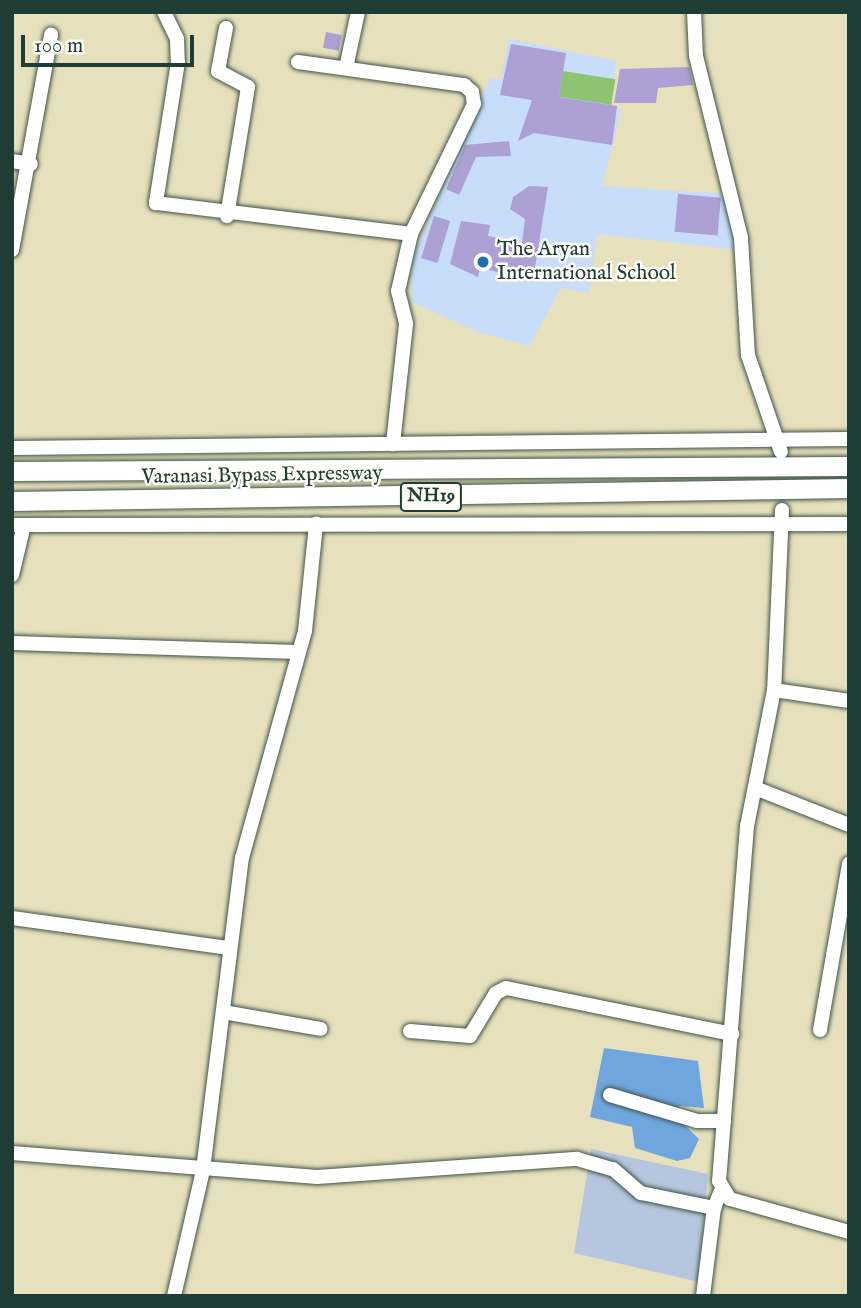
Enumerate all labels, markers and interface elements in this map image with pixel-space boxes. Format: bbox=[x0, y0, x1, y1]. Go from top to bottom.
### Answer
scale bar bbox=[24, 21, 198, 65]
text: 100 m bbox=[34, 33, 83, 60]
place label: The Aryan International School bbox=[497, 237, 676, 287]
marker: The Aryan International School bbox=[475, 254, 491, 270]
street label: Varanasi Bypass Expressway bbox=[141, 461, 383, 491]
road number: NH19 bbox=[400, 482, 462, 512]

